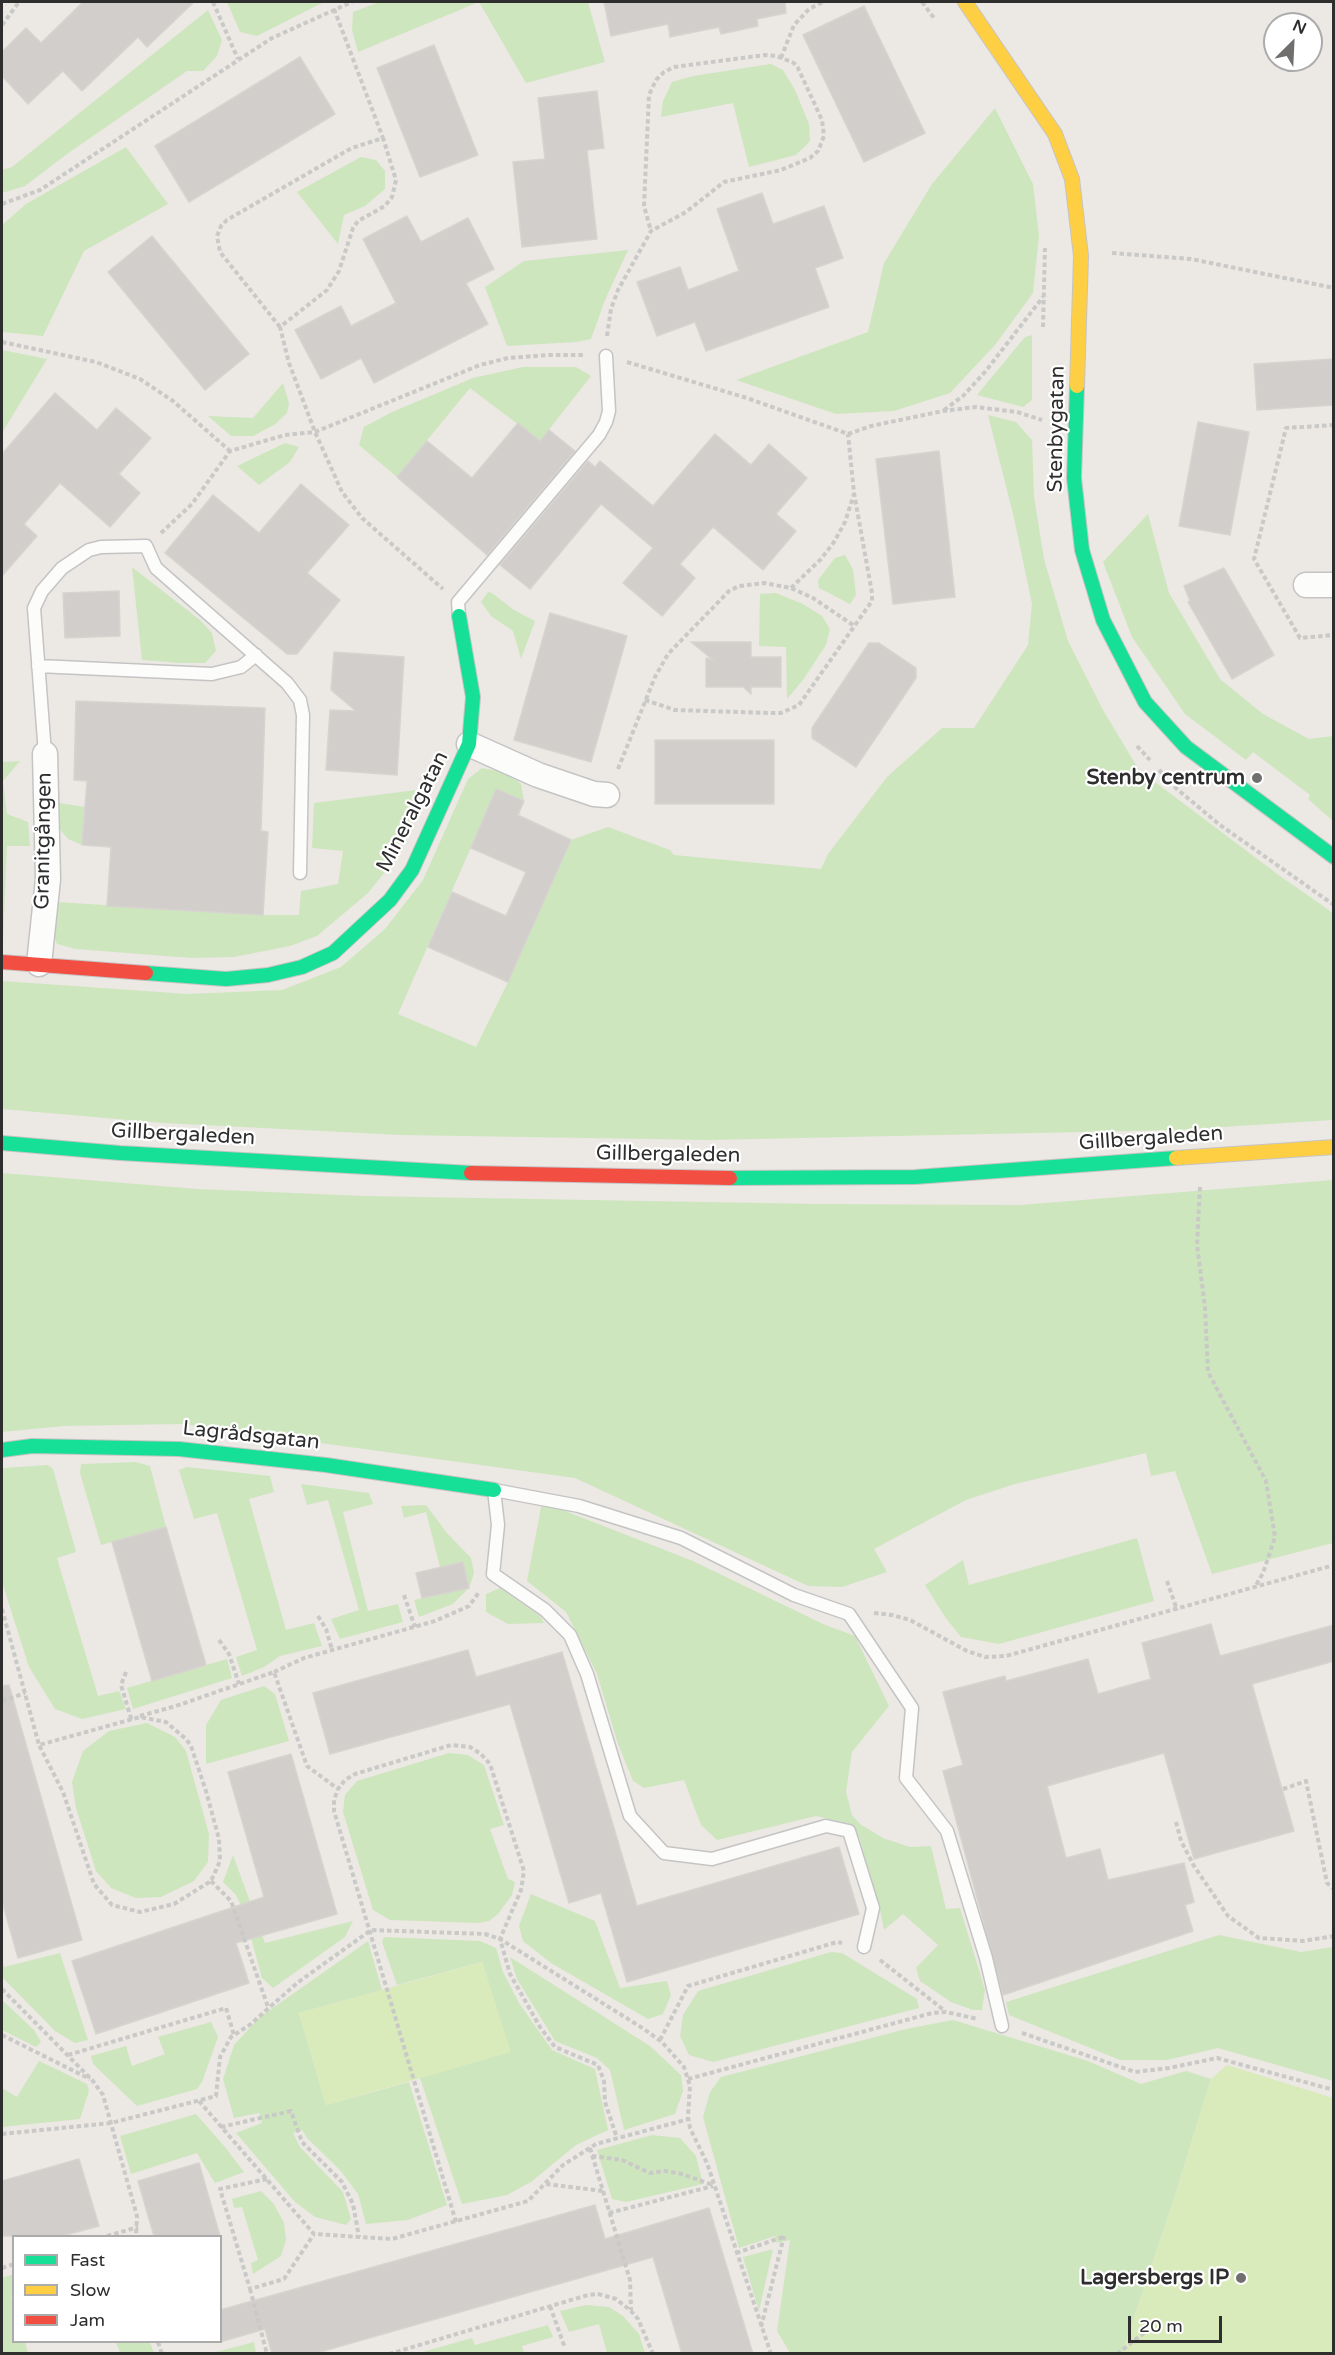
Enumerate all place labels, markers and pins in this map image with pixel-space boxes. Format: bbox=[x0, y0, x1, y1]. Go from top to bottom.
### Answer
place label: Stenby centrum bbox=[1086, 765, 1245, 791]
marker: Stenby centrum bbox=[1250, 771, 1264, 785]
place label: Lagersbergs IP bbox=[1080, 2265, 1229, 2291]
marker: Lagersbergs IP bbox=[1234, 2271, 1248, 2285]

